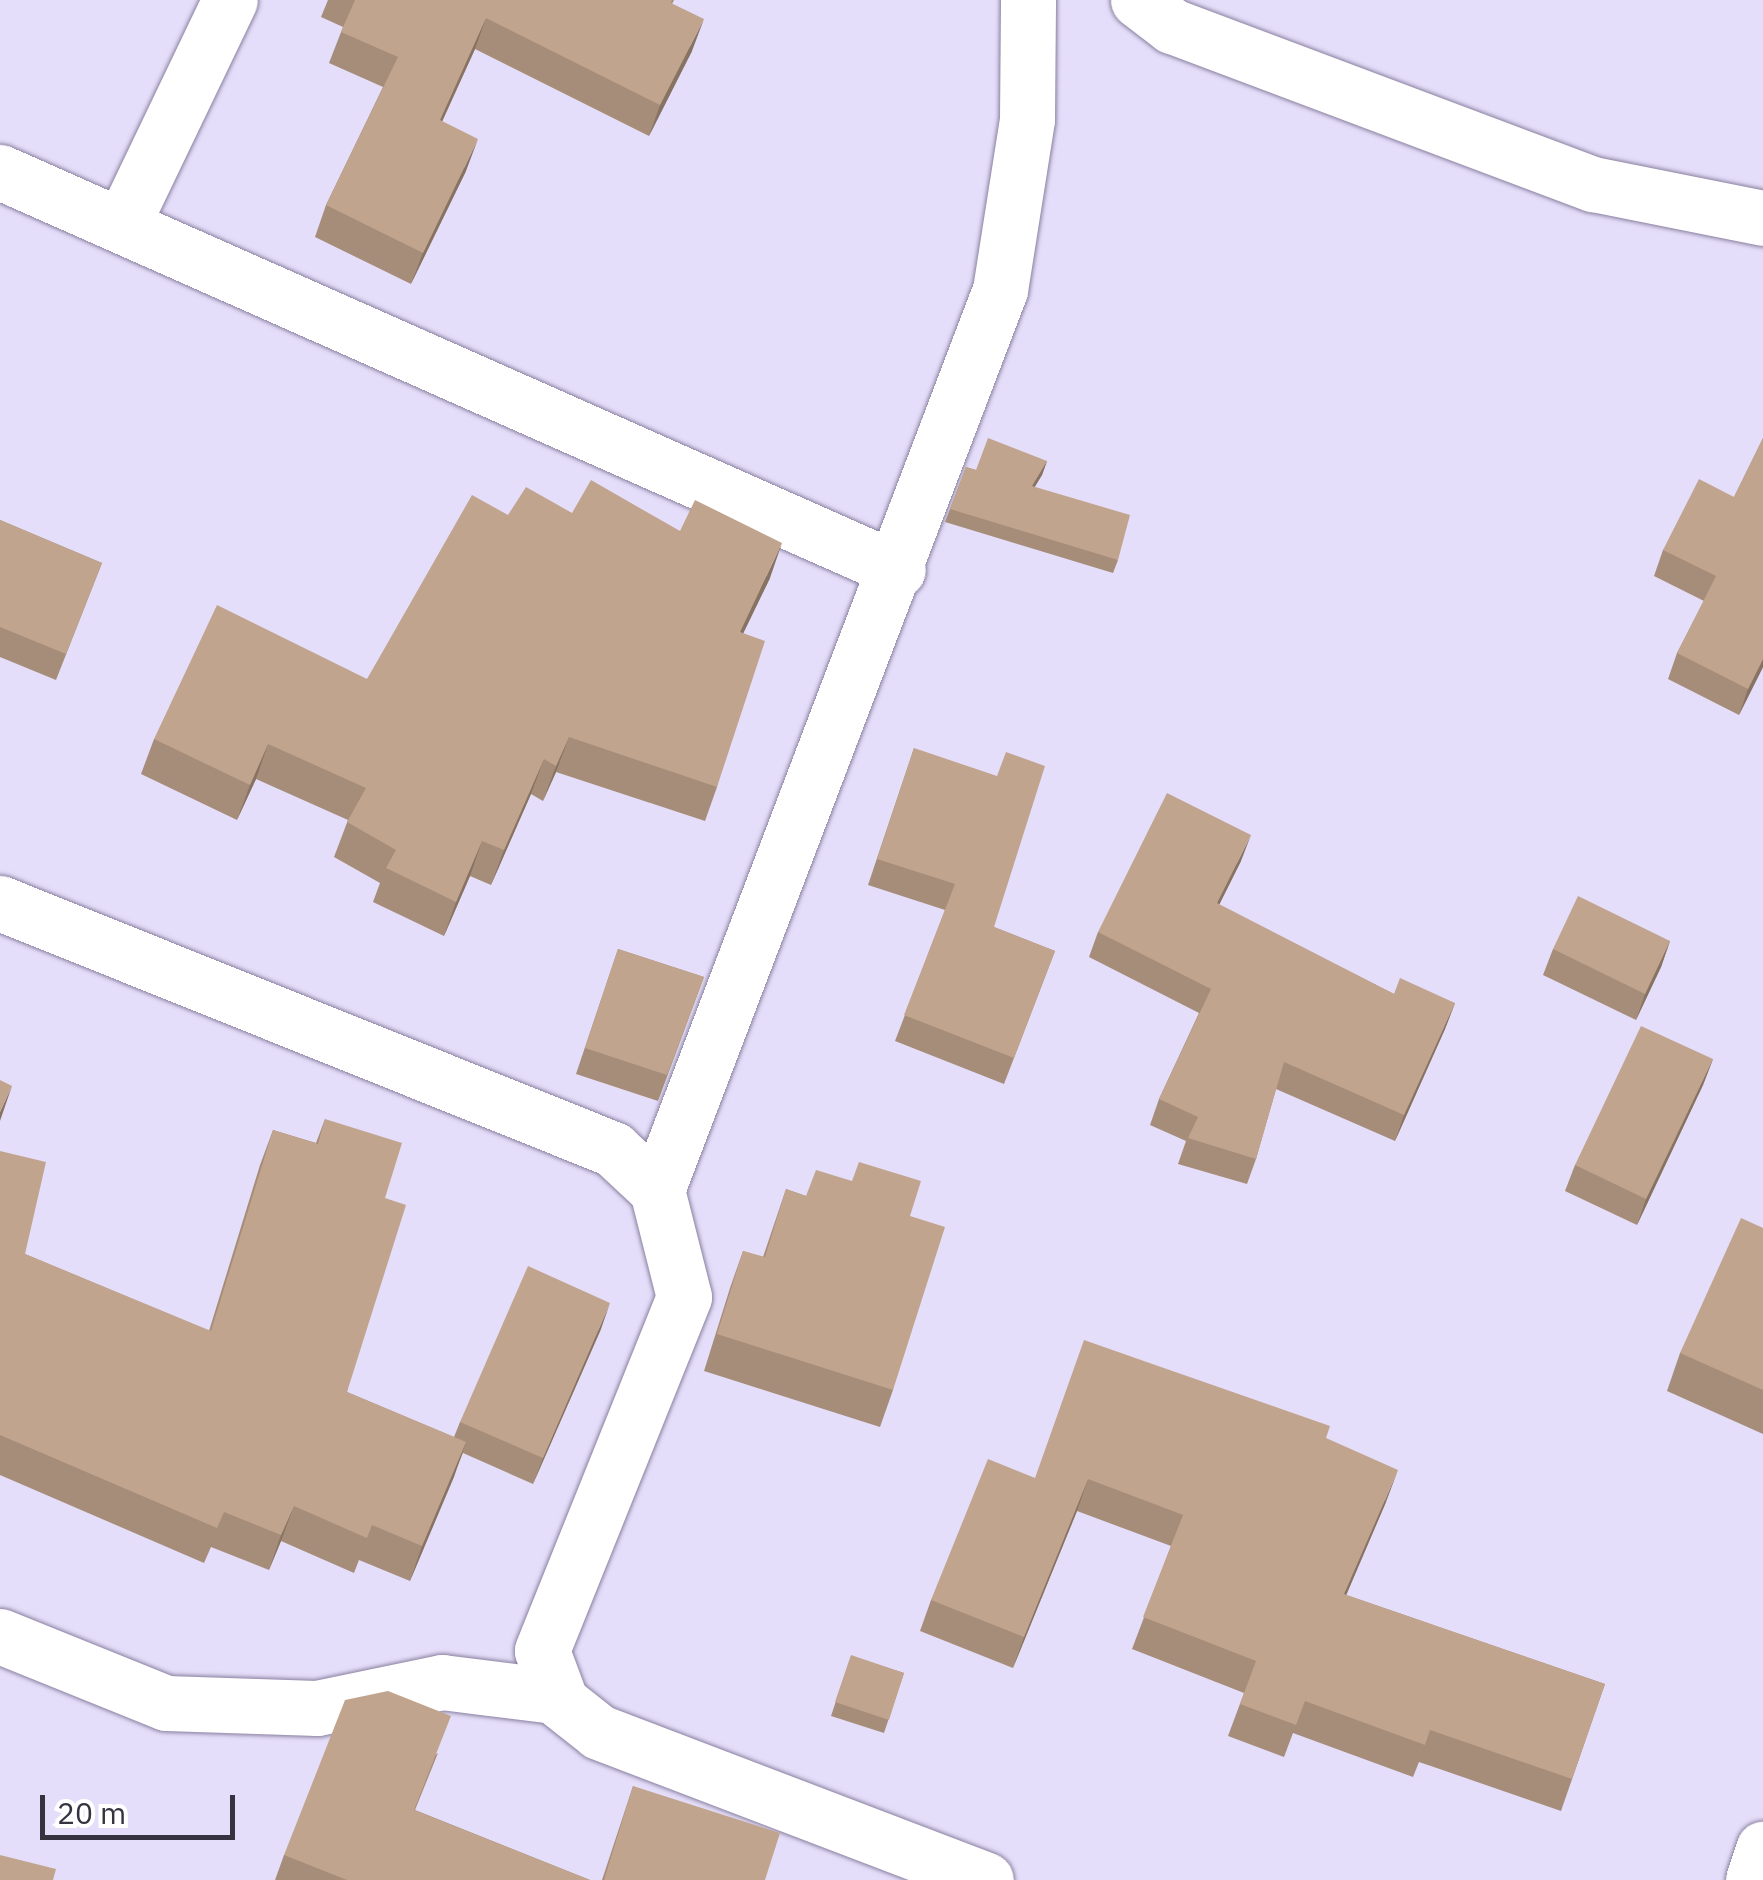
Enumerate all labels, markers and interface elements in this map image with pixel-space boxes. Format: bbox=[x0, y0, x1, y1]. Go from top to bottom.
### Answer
scale bar bbox=[45, 1775, 240, 1837]
text: 20 m bbox=[57, 1793, 126, 1832]

